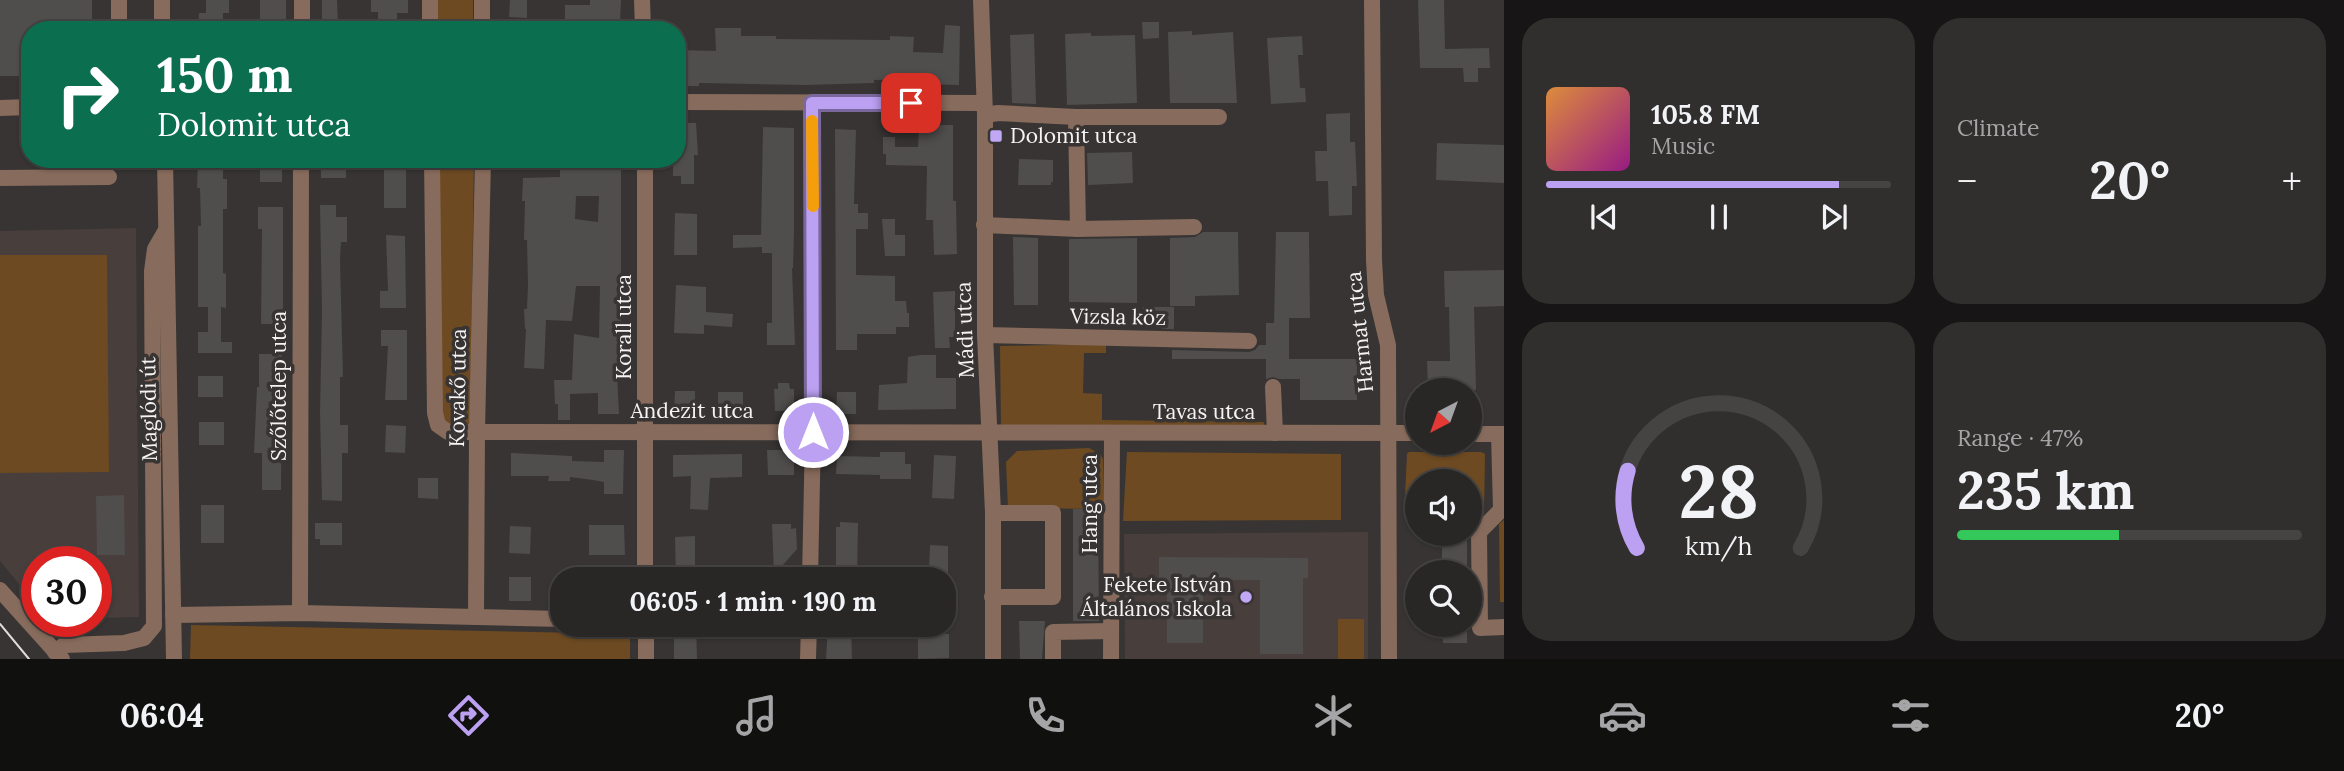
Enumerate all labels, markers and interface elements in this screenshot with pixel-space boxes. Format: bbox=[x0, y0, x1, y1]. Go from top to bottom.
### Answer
text: 150 m bbox=[157, 43, 293, 105]
icon: right bbox=[42, 49, 133, 140]
pin bbox=[881, 73, 941, 133]
icon: arrive bbox=[892, 84, 930, 122]
text: 105.8 FM bbox=[1651, 98, 1760, 131]
text: Dolomit utca bbox=[157, 104, 351, 145]
text: Climate bbox=[1957, 113, 2039, 142]
place label: Dolomit utca bbox=[1010, 122, 1137, 149]
marker: Dolomit utca bbox=[988, 128, 1004, 144]
text: Music bbox=[1651, 131, 1715, 160]
text: 20° bbox=[2089, 147, 2170, 213]
text: − bbox=[1957, 157, 1977, 205]
text: + bbox=[2282, 157, 2302, 205]
icon: previous bbox=[1585, 198, 1623, 236]
icon: pause bbox=[1700, 198, 1738, 236]
icon: next bbox=[1815, 198, 1853, 236]
street label: Harmat utca bbox=[1340, 270, 1379, 394]
street label: Korall utca bbox=[610, 274, 637, 380]
street label: Mádi utca bbox=[949, 281, 980, 379]
street label: Vizsla köz bbox=[1069, 302, 1166, 331]
street label: Szőlőtelep utca bbox=[265, 311, 292, 461]
street label: Kovakő utca bbox=[443, 328, 472, 448]
street label: Maglódi út bbox=[134, 355, 163, 462]
north arrow bbox=[1405, 378, 1482, 455]
map controls bbox=[1405, 378, 1482, 637]
position arrow bbox=[776, 395, 850, 469]
street label: Andezit utca bbox=[629, 397, 754, 424]
street label: Tavas utca bbox=[1153, 398, 1255, 425]
text: Range · 47% bbox=[1957, 423, 2083, 452]
text: 28 bbox=[1678, 445, 1759, 538]
street label: Hang utca bbox=[1076, 454, 1103, 554]
text: 235 km bbox=[1957, 457, 2134, 523]
button: sound bbox=[1405, 469, 1482, 546]
text: km/h bbox=[1685, 529, 1752, 561]
speed limit sign: 30 bbox=[21, 546, 112, 637]
button: search bbox=[1405, 560, 1482, 637]
place label: Fekete István Általános Iskola bbox=[1080, 571, 1232, 622]
text: 06:05 · 1 min · 190 m bbox=[630, 585, 876, 618]
marker: Fekete István Általános Iskola bbox=[1238, 589, 1254, 605]
icon: directions bbox=[444, 691, 493, 740]
icon: music bbox=[732, 691, 781, 740]
icon: phone bbox=[1021, 691, 1070, 740]
icon: climate bbox=[1309, 691, 1358, 740]
icon: car bbox=[1598, 691, 1647, 740]
icon: filters bbox=[1886, 691, 1935, 740]
text: 06:04 bbox=[120, 695, 204, 736]
text: 20° bbox=[2175, 695, 2224, 736]

